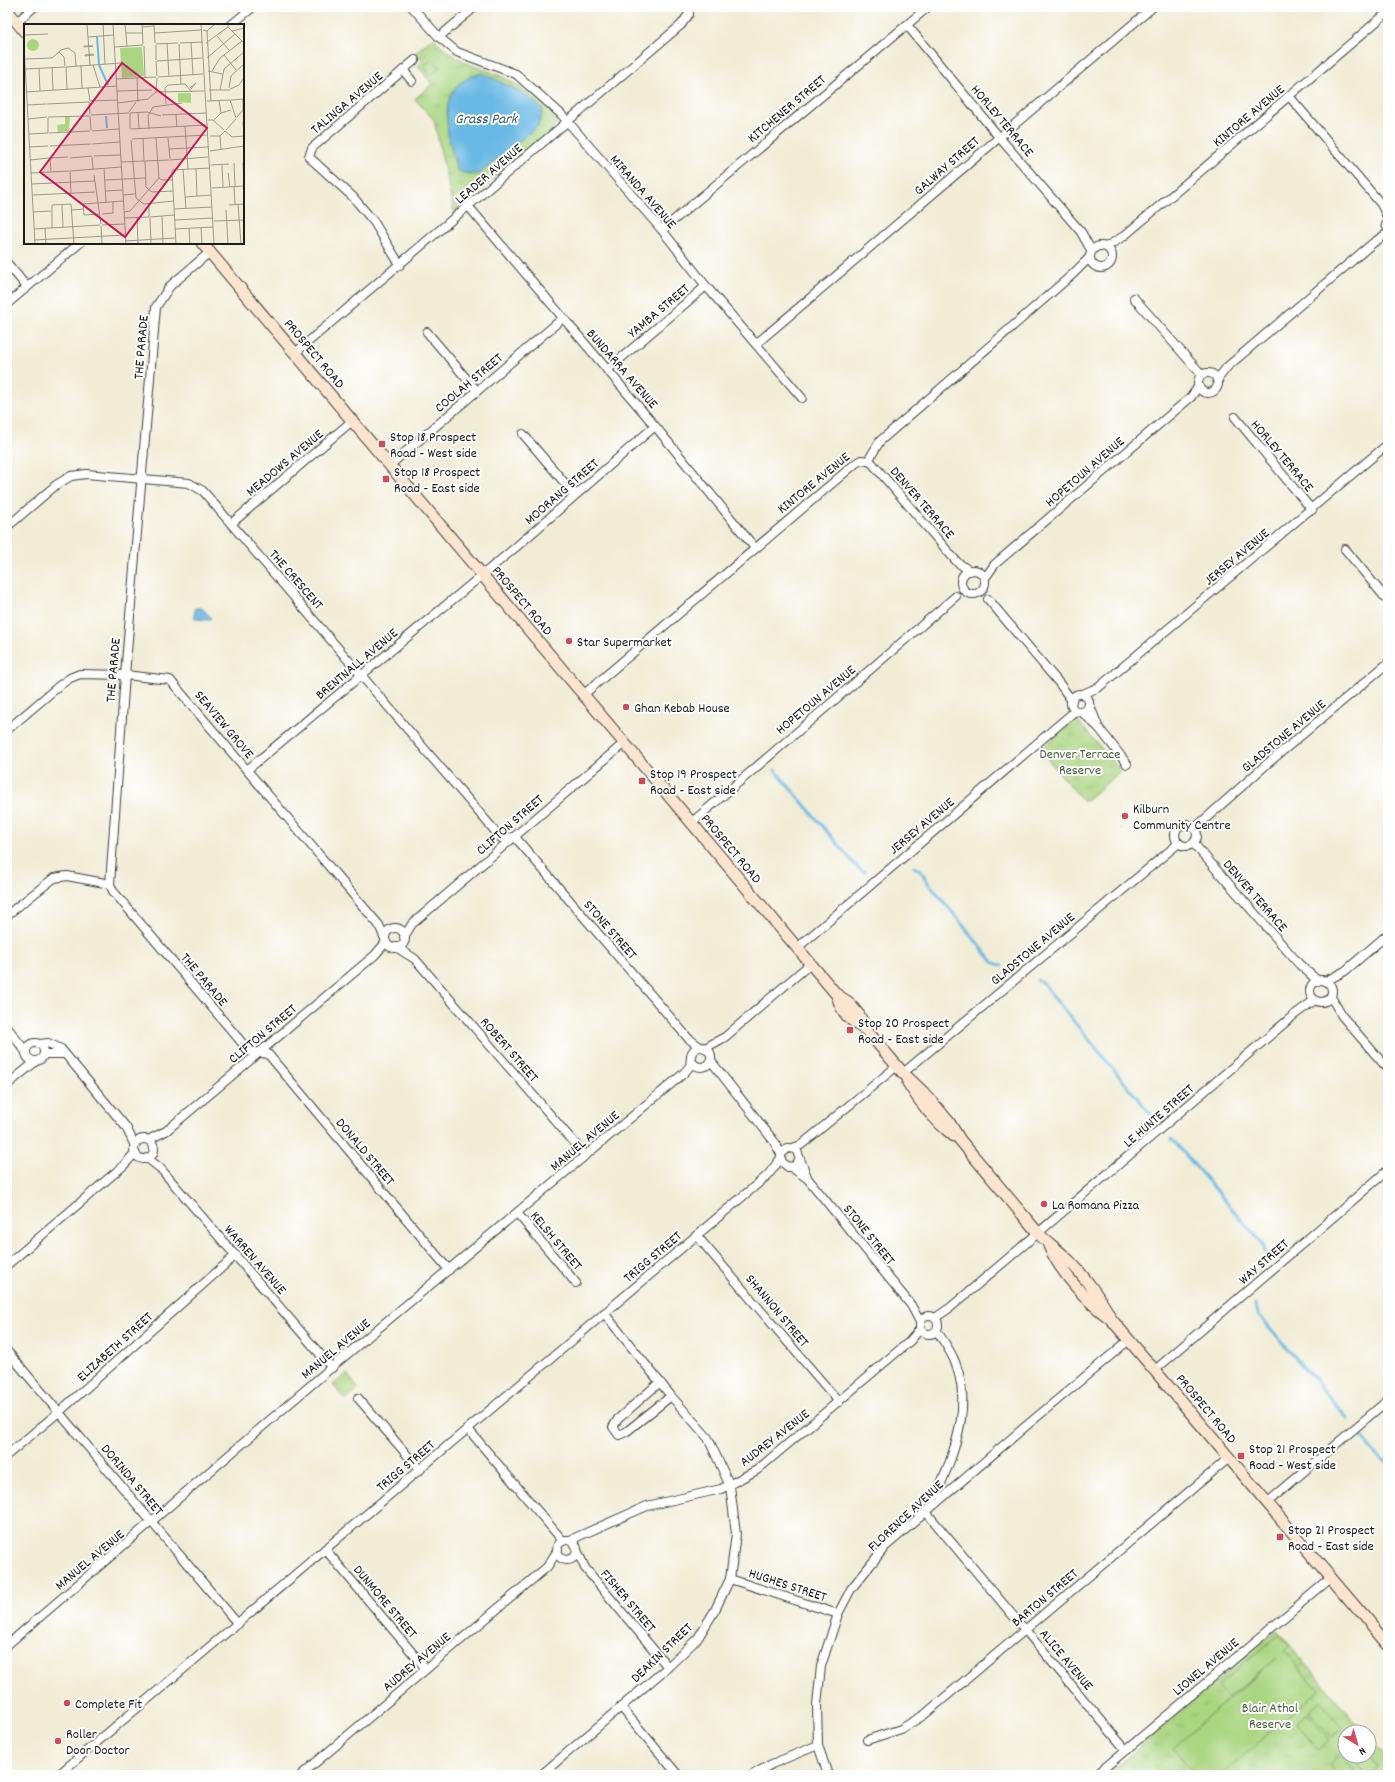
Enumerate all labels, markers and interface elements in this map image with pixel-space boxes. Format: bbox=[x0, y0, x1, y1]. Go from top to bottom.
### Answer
inset map bbox=[24, 24, 244, 244]
street label: TALINGA AVENUE bbox=[307, 67, 388, 140]
street label: KITCHENER STREET bbox=[744, 70, 831, 148]
street label: KINTORE AVENUE bbox=[1209, 80, 1290, 153]
street label: HORLEY TERRACE bbox=[965, 81, 1038, 162]
water label: Grass Park bbox=[455, 109, 519, 131]
street label: GALWAY STREET bbox=[910, 132, 985, 201]
street label: LEADER AVENUE bbox=[451, 139, 528, 210]
street label: MIRANDA AVENUE bbox=[605, 151, 681, 234]
street label: YAMBA STREET bbox=[624, 279, 695, 343]
street label: THE PARADE bbox=[129, 314, 155, 380]
street label: PROSPECT ROAD bbox=[278, 315, 349, 393]
street label: BUNDARRA AVENUE bbox=[581, 325, 662, 414]
street label: COOLAH STREET bbox=[431, 349, 508, 418]
street label: HORLEY TERRACE bbox=[1245, 416, 1318, 497]
street label: MEADOWS AVENUE bbox=[242, 425, 329, 502]
place label: Stop 18 Prospect Road - West side bbox=[390, 428, 477, 464]
street label: HOPETOUN AVENUE bbox=[1041, 432, 1130, 513]
marker: Stop 18 Prospect Road - West side bbox=[377, 439, 387, 449]
street label: KINTORE AVENUE bbox=[774, 448, 855, 519]
street label: MOORANG STREET bbox=[521, 454, 604, 531]
place label: Stop 18 Prospect Road - East side bbox=[394, 463, 480, 499]
street label: DENVER TERRACE bbox=[884, 463, 959, 544]
marker: Stop 18 Prospect Road - East side bbox=[381, 474, 391, 484]
street label: JERSEY AVENUE bbox=[1200, 524, 1275, 591]
street label: THE CRESCENT bbox=[264, 546, 328, 615]
street label: PROSPECT ROAD bbox=[486, 562, 557, 640]
street label: BRENTNALL AVENUE bbox=[312, 624, 403, 705]
place label: Star Supermarket bbox=[577, 633, 672, 653]
marker: Star Supermarket bbox=[564, 636, 574, 646]
street label: THE PARADE bbox=[101, 637, 127, 703]
street label: HOPETOUN AVENUE bbox=[772, 661, 861, 740]
street label: SEAVIEW GROVE bbox=[189, 687, 258, 764]
street label: GLADSTONE AVENUE bbox=[1238, 695, 1331, 778]
place label: Ghan Kebab House bbox=[634, 699, 730, 719]
marker: Ghan Kebab House bbox=[621, 702, 631, 712]
park label: Denver Terrace Reserve bbox=[1040, 745, 1120, 781]
place label: Stop 19 Prospect Road - East side bbox=[650, 765, 737, 801]
marker: Stop 19 Prospect Road - East side bbox=[637, 776, 647, 786]
street label: CLIFTON STREET bbox=[472, 790, 549, 861]
street label: JERSEY AVENUE bbox=[885, 793, 960, 860]
place label: Kilburn Community Centre bbox=[1133, 800, 1231, 836]
street label: PROSPECT ROAD bbox=[695, 810, 766, 888]
marker: Kilburn Community Centre bbox=[1120, 811, 1130, 821]
street label: DENVER TERRACE bbox=[1217, 856, 1292, 937]
street label: STONE STREET bbox=[578, 896, 641, 965]
street label: GLADSTONE AVENUE bbox=[987, 908, 1080, 991]
street label: THE PARADE bbox=[175, 949, 232, 1012]
street label: CLIFTON STREET bbox=[225, 1000, 302, 1069]
street label: ROBERT STREET bbox=[475, 1013, 543, 1088]
place label: Stop 20 Prospect Road - East side bbox=[858, 1014, 949, 1050]
marker: Stop 20 Prospect Road - East side bbox=[845, 1025, 855, 1035]
street label: LE HUNTE STREET bbox=[1119, 1080, 1199, 1153]
street label: MANUEL AVENUE bbox=[546, 1106, 625, 1177]
street label: DONALD STREET bbox=[330, 1114, 399, 1191]
place label: La Romana Pizza bbox=[1052, 1196, 1140, 1216]
marker: La Romana Pizza bbox=[1039, 1199, 1049, 1209]
street label: STONE STREET bbox=[838, 1201, 899, 1270]
street label: KELSH STREET bbox=[525, 1207, 587, 1276]
street label: WARREN AVENUE bbox=[219, 1221, 291, 1300]
street label: TRIGG STREET bbox=[620, 1227, 687, 1288]
street label: WAY STREET bbox=[1235, 1235, 1294, 1290]
street label: SHANNON STREET bbox=[740, 1270, 813, 1352]
street label: ELIZABETH STREET bbox=[73, 1308, 158, 1387]
street label: MANUEL AVENUE bbox=[297, 1314, 376, 1385]
street label: PROSPECT ROAD bbox=[1170, 1370, 1241, 1448]
street label: AUDREY AVENUE bbox=[736, 1404, 815, 1472]
street label: TRIGG STREET bbox=[373, 1436, 440, 1497]
street label: DORINDA STREET bbox=[95, 1440, 168, 1521]
place label: Stop 21 Prospect Road - West side bbox=[1249, 1440, 1336, 1476]
marker: Stop 21 Prospect Road - West side bbox=[1236, 1451, 1246, 1461]
street label: FLORENCE AVENUE bbox=[864, 1476, 949, 1557]
place label: Stop 21 Prospect Road - East side bbox=[1288, 1521, 1375, 1557]
street label: MANUEL AVENUE bbox=[51, 1525, 130, 1596]
marker: Stop 21 Prospect Road - East side bbox=[1275, 1532, 1285, 1542]
street label: DUNMORE STREET bbox=[348, 1561, 421, 1644]
street label: HUGHES STREET bbox=[746, 1564, 829, 1608]
street label: BARTON STREET bbox=[1008, 1564, 1083, 1632]
street label: FISHER STREET bbox=[595, 1565, 660, 1638]
street label: DEAKIN STREET bbox=[627, 1619, 698, 1688]
street label: ALICE AVENUE bbox=[1034, 1625, 1098, 1696]
street label: AUDREY AVENUE bbox=[379, 1628, 456, 1697]
street label: LIONEL AVENUE bbox=[1169, 1633, 1244, 1701]
place label: Complete Fit bbox=[75, 1695, 142, 1715]
marker: Complete Fit bbox=[62, 1698, 72, 1708]
park label: Blair Athol Reserve bbox=[1242, 1699, 1299, 1735]
north arrow bbox=[1337, 1724, 1377, 1764]
place label: Roller Door Doctor bbox=[66, 1725, 131, 1761]
marker: Roller Door Doctor bbox=[53, 1736, 63, 1746]
text: N bbox=[1354, 1742, 1369, 1759]

